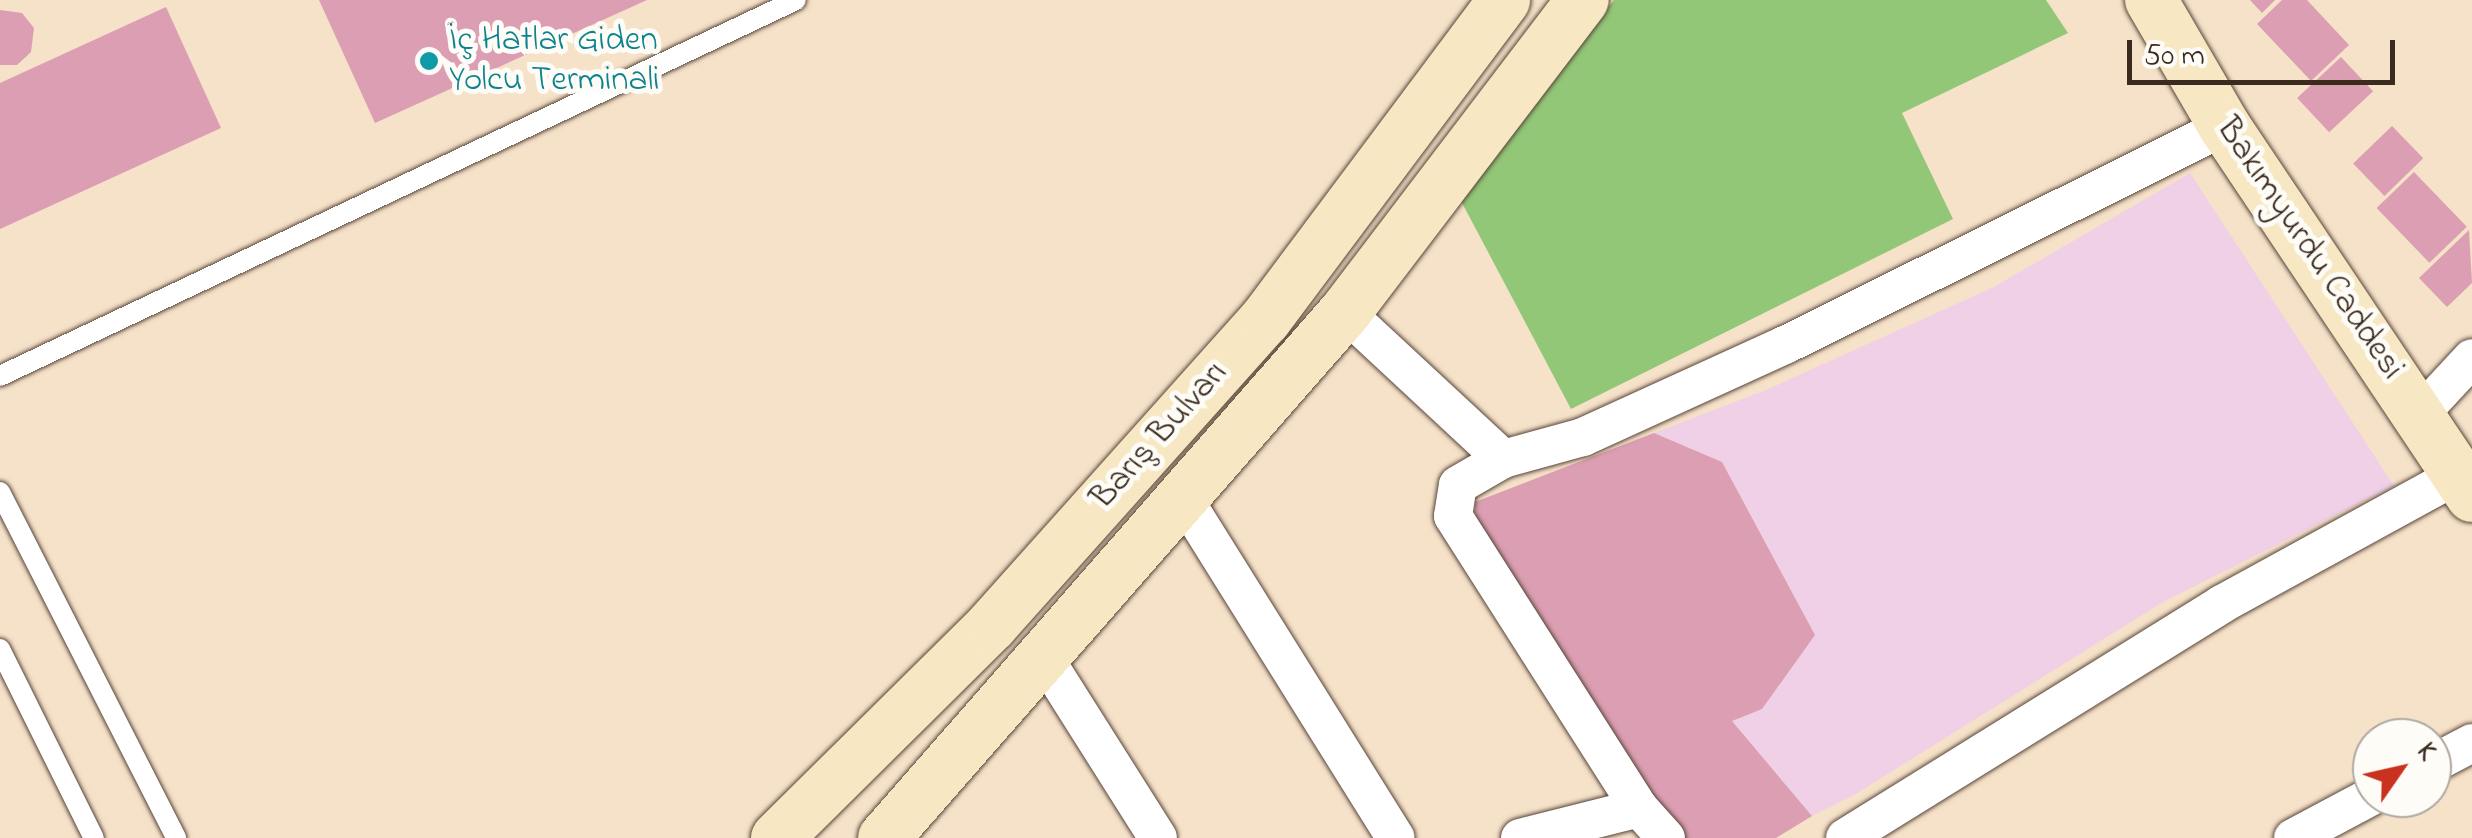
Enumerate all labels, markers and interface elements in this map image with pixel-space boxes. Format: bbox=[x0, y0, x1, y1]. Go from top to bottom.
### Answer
place label: İç Hatlar Giden Yolcu Terminali bbox=[449, 20, 660, 102]
scale bar bbox=[2132, 20, 2400, 82]
text: 50 m bbox=[2144, 35, 2205, 79]
marker: İç Hatlar Giden Yolcu Terminali bbox=[418, 50, 440, 72]
street label: Bakımyurdu Caddesi bbox=[2206, 110, 2412, 388]
street label: Barış Bulvarı bbox=[1082, 353, 1238, 519]
north arrow bbox=[2352, 718, 2452, 818]
text: K bbox=[2405, 735, 2446, 769]

